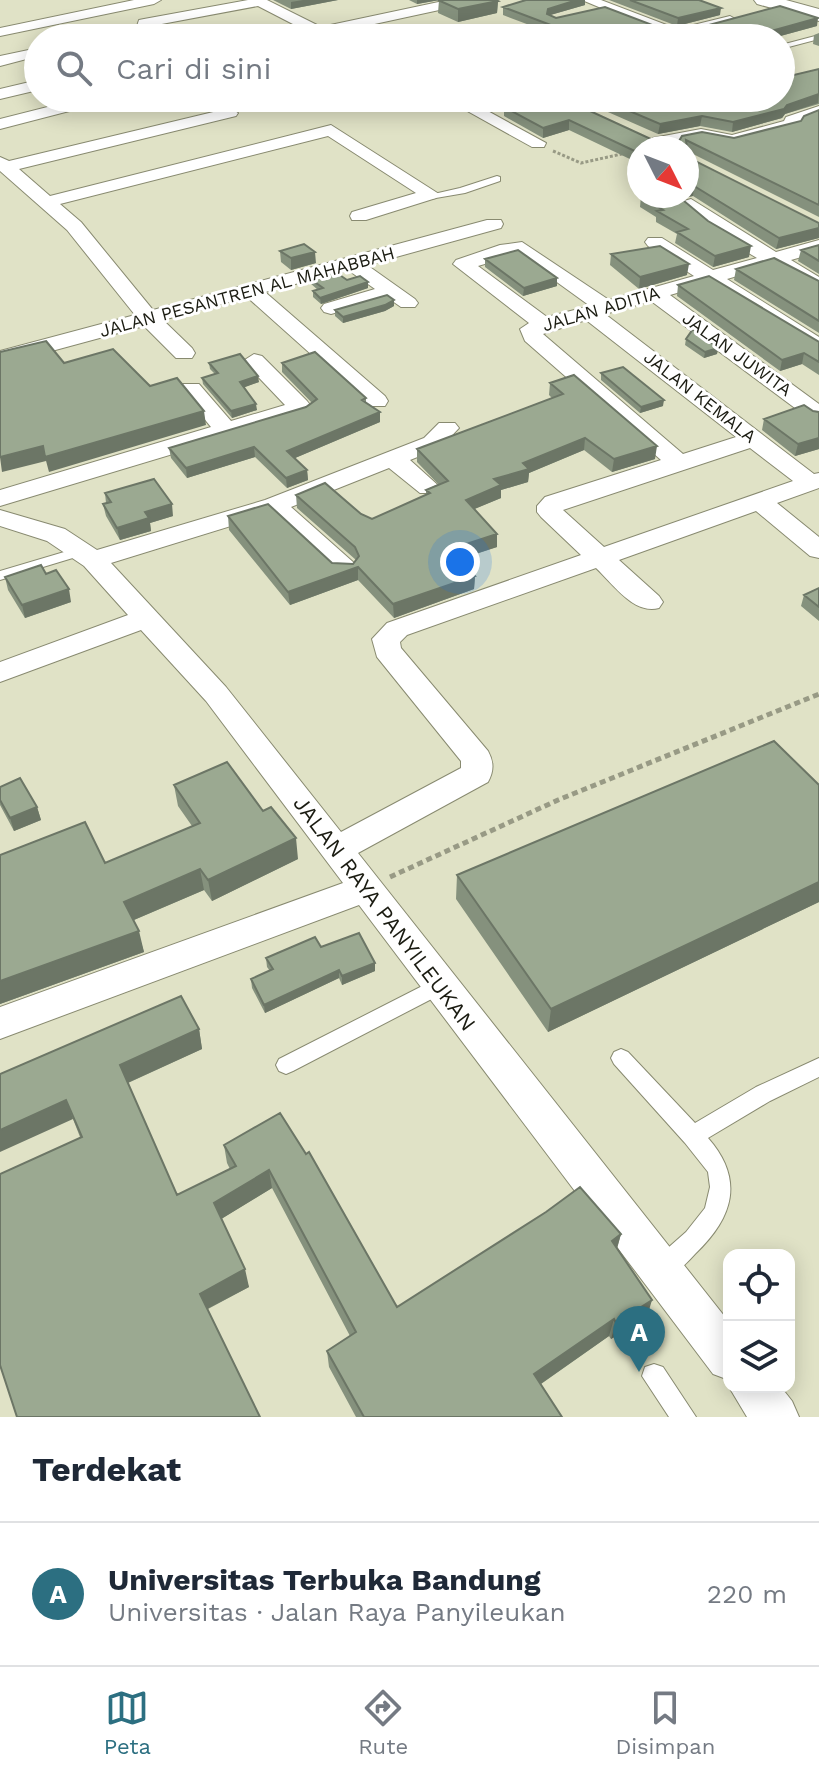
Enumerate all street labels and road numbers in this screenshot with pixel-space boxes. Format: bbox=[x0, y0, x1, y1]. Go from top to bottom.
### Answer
street label: JALAN PESANTREN AL MAHABBAH bbox=[97, 242, 397, 341]
street label: JALAN ADITIA bbox=[540, 282, 662, 335]
street label: JALAN JUWITA bbox=[679, 307, 796, 400]
street label: JALAN KEMALA bbox=[640, 346, 761, 447]
street label: JALAN RAYA PANYILEUKAN bbox=[288, 791, 481, 1036]

